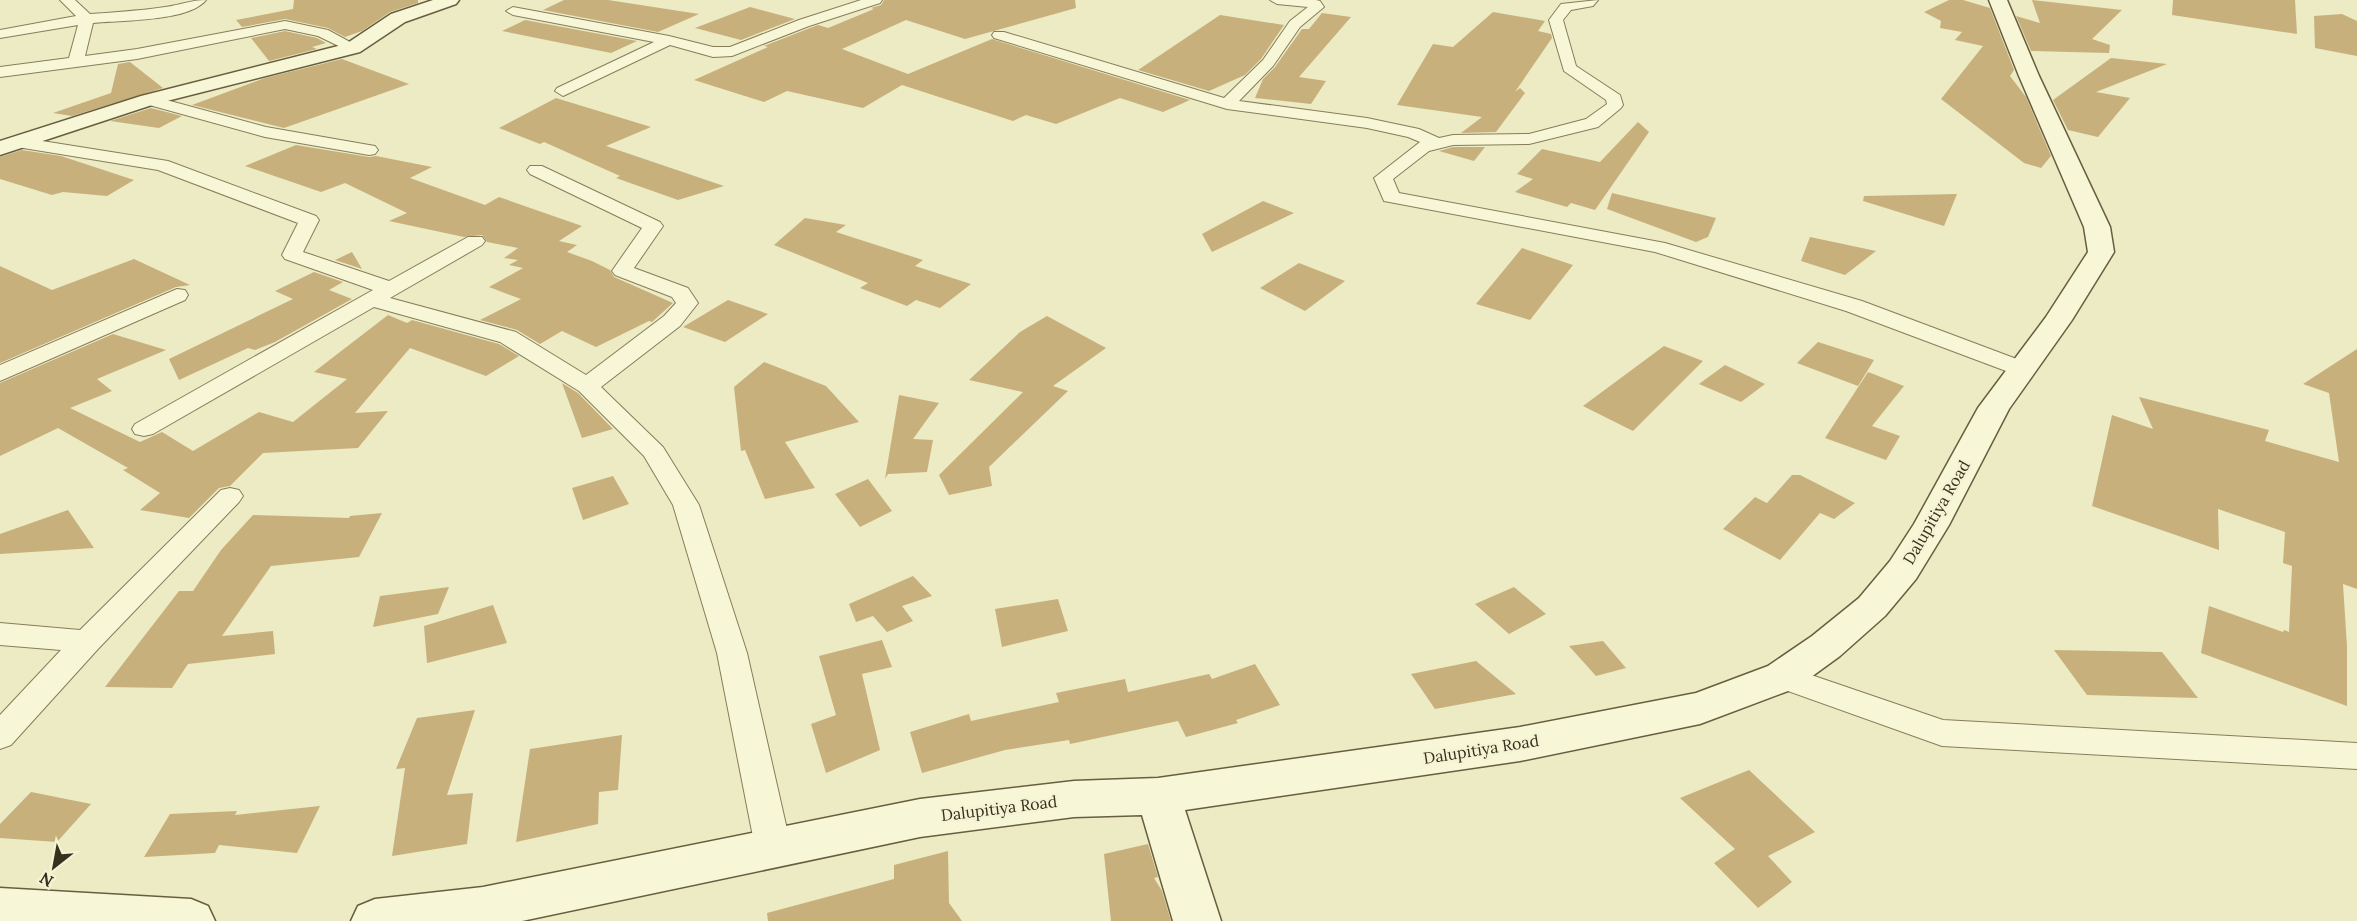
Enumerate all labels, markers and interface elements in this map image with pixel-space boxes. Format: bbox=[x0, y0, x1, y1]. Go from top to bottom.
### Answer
street label: Dalupitiya Road bbox=[1898, 456, 1974, 568]
street label: Dalupitiya Road bbox=[1422, 730, 1541, 768]
street label: Dalupitiya Road bbox=[940, 791, 1059, 825]
north arrow bbox=[24, 837, 84, 897]
text: N bbox=[36, 868, 57, 892]

